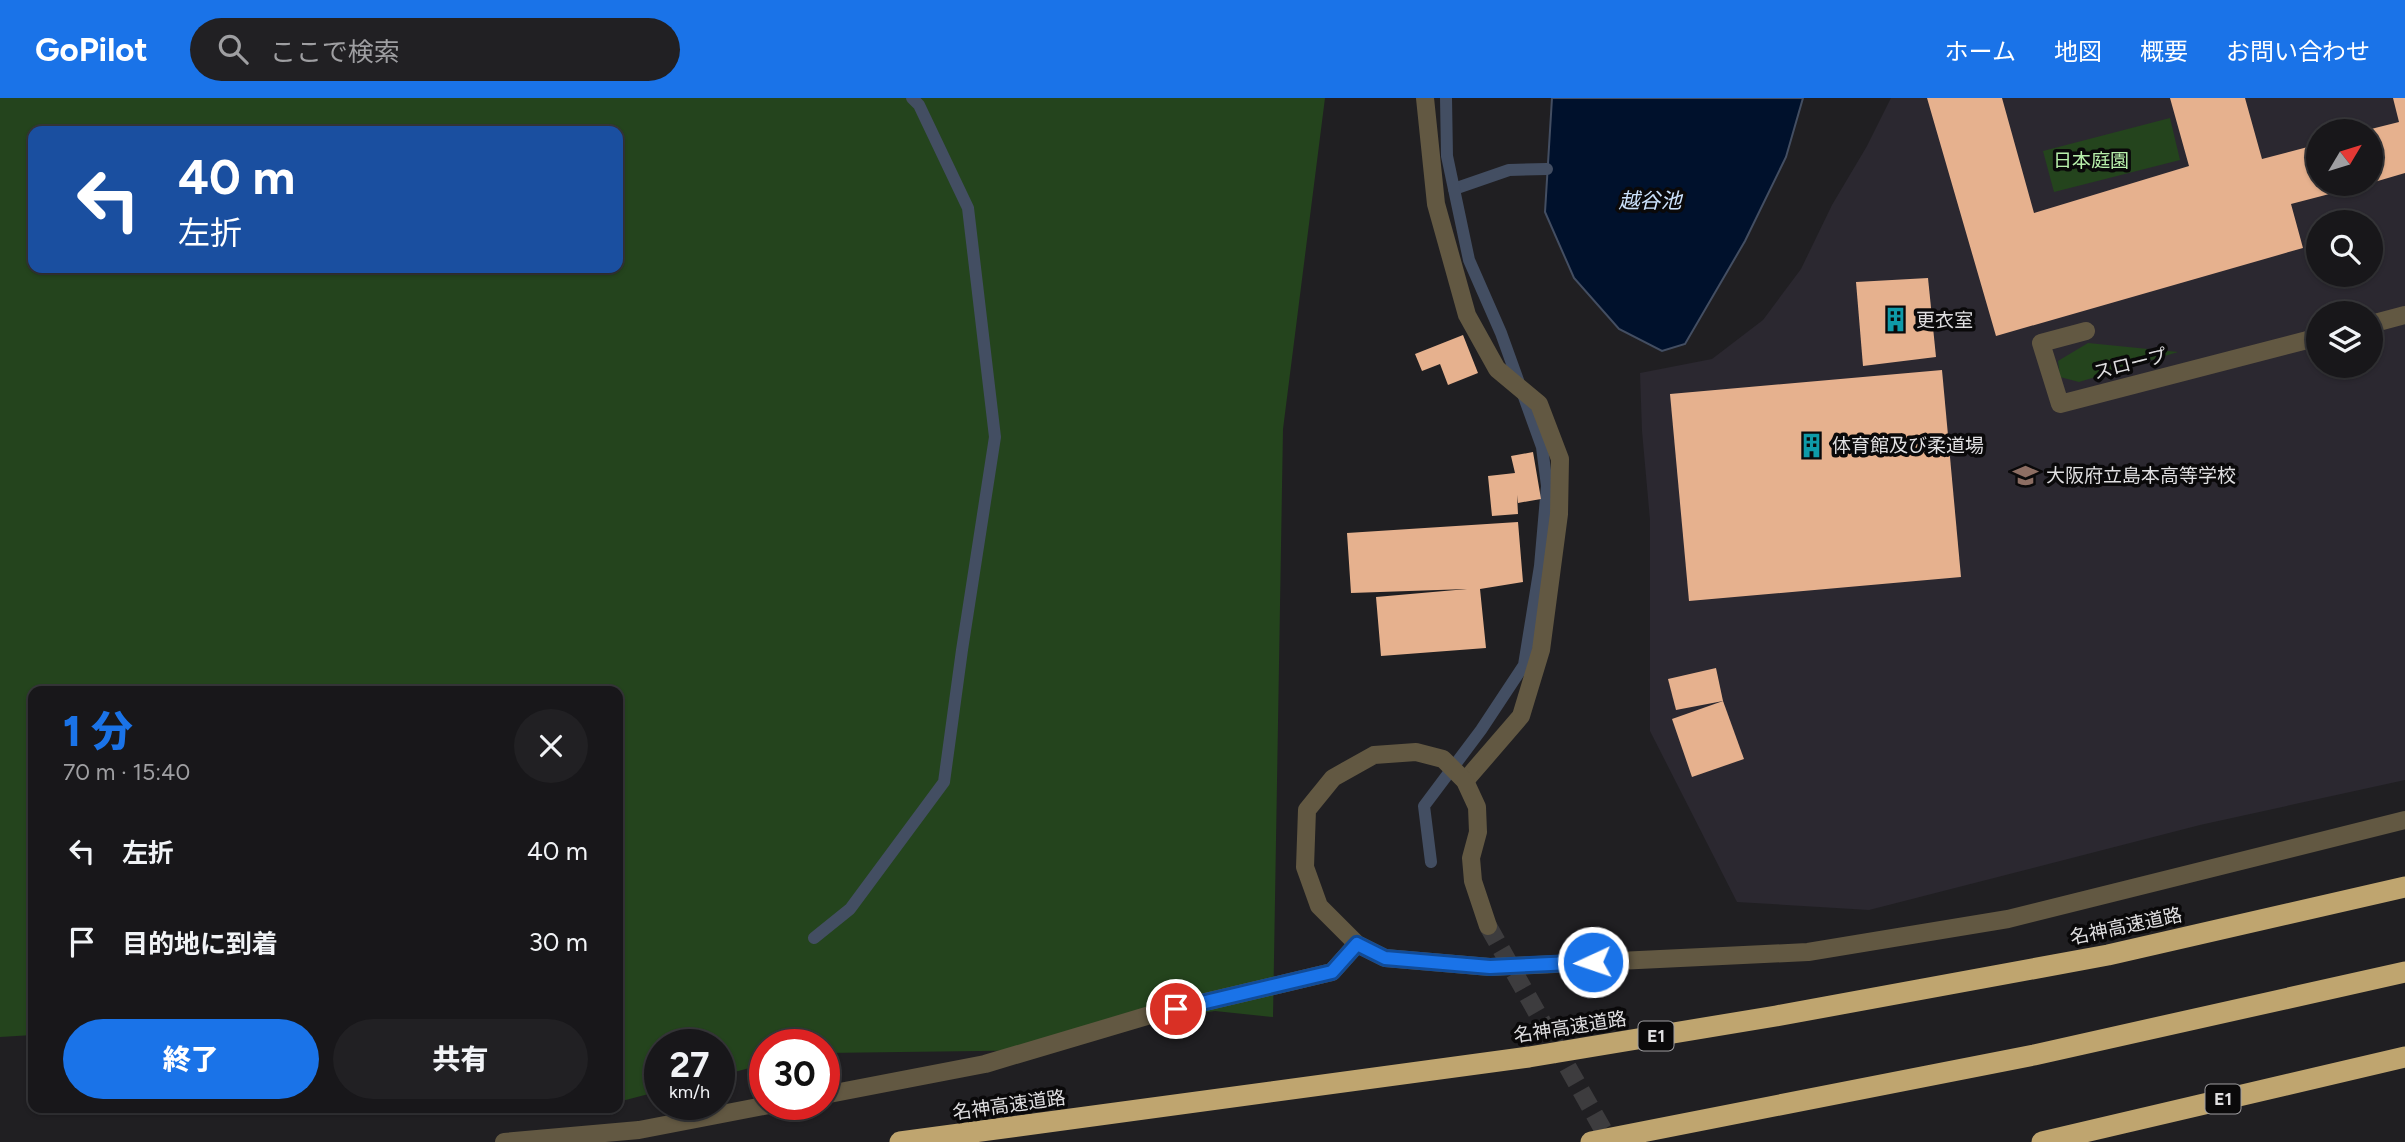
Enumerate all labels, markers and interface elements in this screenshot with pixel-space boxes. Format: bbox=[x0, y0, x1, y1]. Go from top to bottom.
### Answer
search box bbox=[190, 18, 680, 81]
text: GoPilot bbox=[35, 30, 148, 69]
icon: search bbox=[214, 30, 252, 68]
text: ここで検索 bbox=[270, 36, 400, 68]
text: ホーム bbox=[1945, 37, 2016, 66]
text: 地図 bbox=[2054, 37, 2102, 66]
text: 概要 bbox=[2140, 37, 2188, 66]
text: お問い合わせ bbox=[2226, 37, 2370, 66]
north arrow bbox=[2306, 119, 2384, 196]
map controls bbox=[2306, 119, 2383, 378]
text: 40 m bbox=[178, 147, 295, 206]
park label: 日本庭園 bbox=[2053, 149, 2129, 172]
icon: left bbox=[63, 154, 154, 245]
water label: 越谷池 bbox=[1619, 188, 1683, 213]
button: search bbox=[2306, 210, 2383, 287]
text: 左折 bbox=[178, 214, 242, 252]
button: layers bbox=[2306, 301, 2383, 378]
building icon: 更衣室 bbox=[1882, 306, 1910, 334]
place label: 更衣室 bbox=[1916, 309, 1973, 332]
street label: スロープ bbox=[2091, 344, 2169, 384]
building icon: 体育館及び柔道場 bbox=[1798, 431, 1826, 459]
place label: 体育館及び柔道場 bbox=[1832, 434, 1984, 457]
school or university icon: 大阪府立島本高等学校 bbox=[2012, 461, 2040, 489]
place label: 大阪府立島本高等学校 bbox=[2046, 464, 2236, 487]
text: 1 分 bbox=[63, 706, 133, 757]
button: close bbox=[514, 709, 588, 783]
text: 70 m · 15:40 bbox=[63, 758, 190, 786]
icon: left bbox=[63, 832, 101, 870]
text: 40 m bbox=[527, 835, 588, 867]
text: 左折 bbox=[122, 837, 174, 869]
street label: 名神高速道路 bbox=[2068, 903, 2184, 949]
icon: arrive bbox=[63, 923, 101, 961]
position arrow bbox=[1556, 925, 1630, 999]
text: 30 m bbox=[529, 926, 588, 958]
text: 目的地に到着 bbox=[122, 928, 278, 960]
pin bbox=[1146, 979, 1206, 1039]
icon: arrive bbox=[1157, 990, 1195, 1028]
street label: 名神高速道路 bbox=[1512, 1007, 1628, 1047]
button: 終了 bbox=[63, 1019, 319, 1099]
button: 共有 bbox=[333, 1019, 588, 1099]
road number: E1 bbox=[1638, 1021, 1674, 1051]
speed limit sign: 30 bbox=[749, 1029, 840, 1120]
text: 27 bbox=[670, 1044, 709, 1086]
text: km/h bbox=[669, 1081, 710, 1103]
road number: E1 bbox=[2206, 1084, 2240, 1114]
street label: 名神高速道路 bbox=[951, 1086, 1067, 1124]

